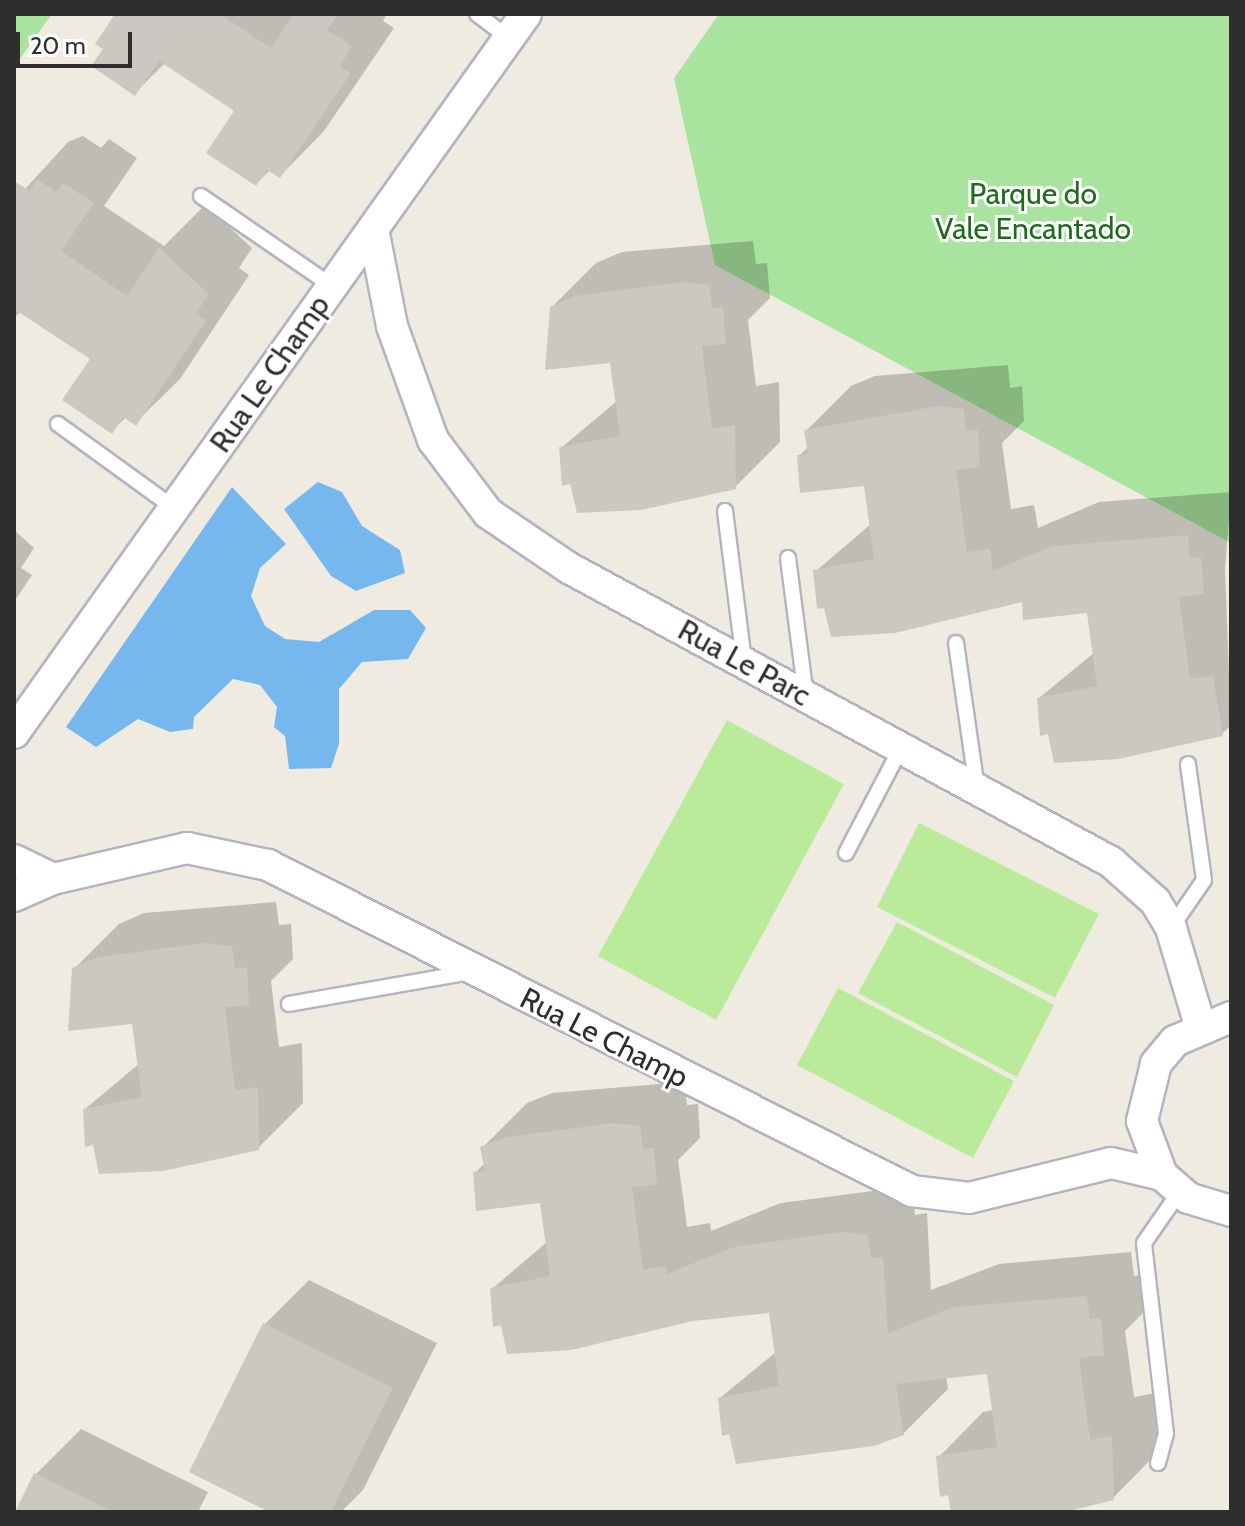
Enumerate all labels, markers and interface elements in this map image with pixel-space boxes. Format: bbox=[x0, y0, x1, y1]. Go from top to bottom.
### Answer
scale bar bbox=[20, 16, 136, 66]
text: 20 m bbox=[30, 31, 86, 60]
park label: Parque do Vale Encantado bbox=[935, 176, 1131, 246]
street label: Rua Le Champ bbox=[203, 288, 337, 460]
street label: Rua Le Parc bbox=[672, 612, 816, 714]
street label: Rua Le Champ bbox=[514, 980, 694, 1096]

